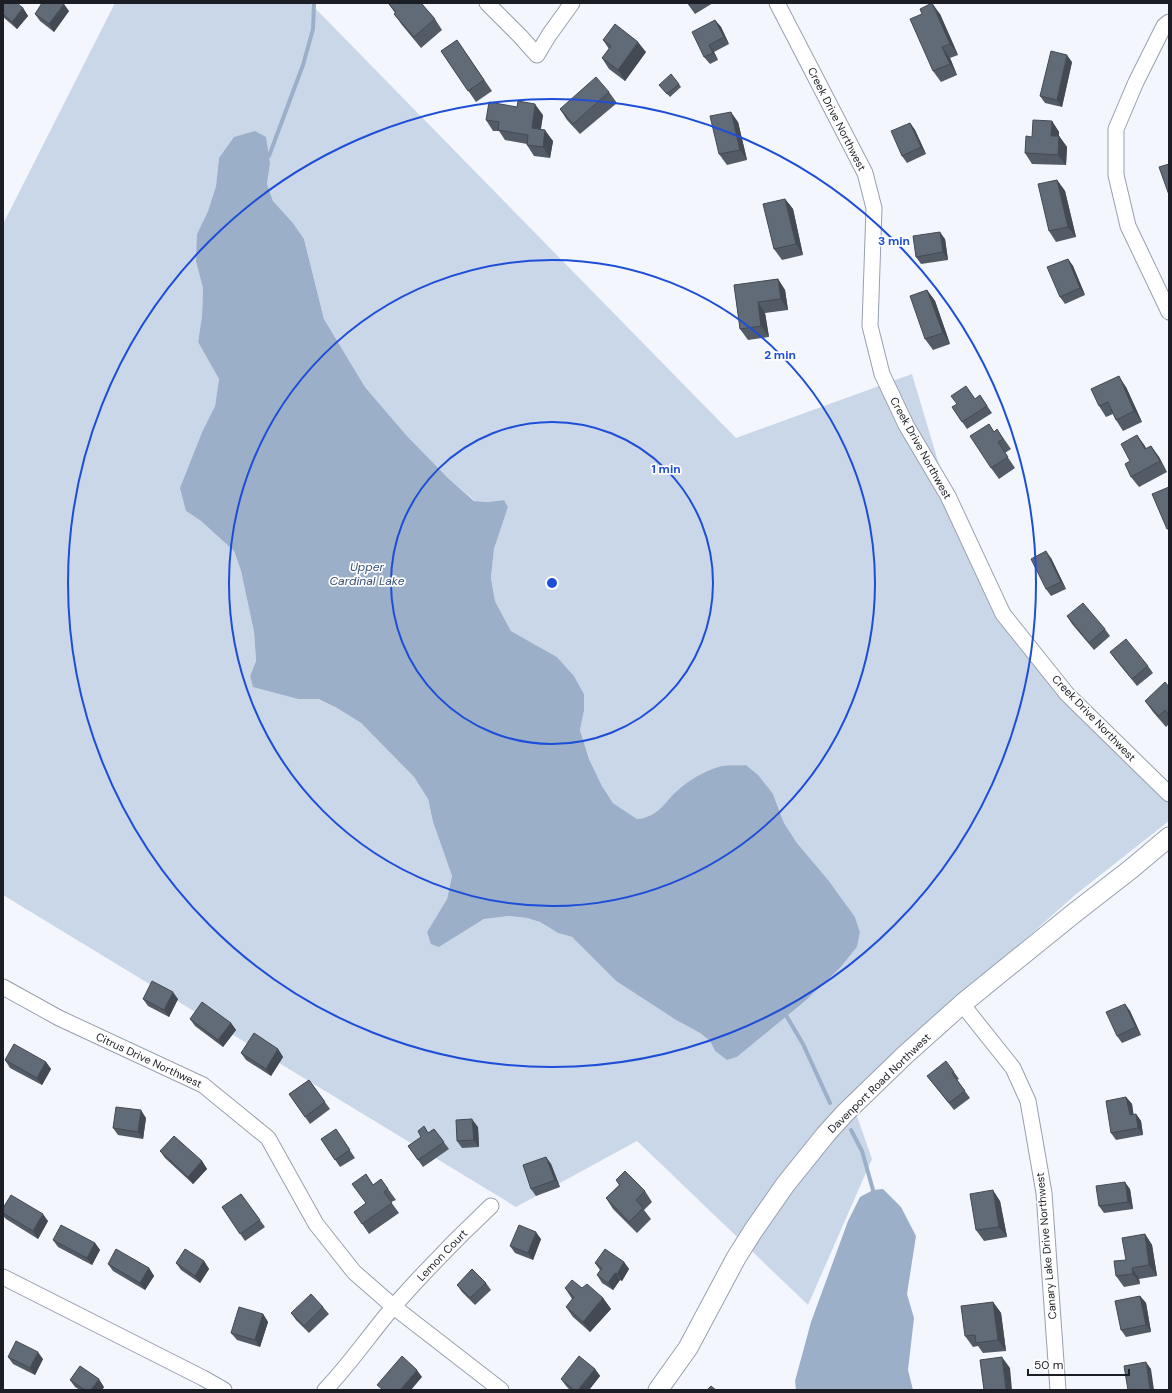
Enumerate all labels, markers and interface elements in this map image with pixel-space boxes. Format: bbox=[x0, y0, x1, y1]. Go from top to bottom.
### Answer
street label: Creek Drive Northwest bbox=[805, 65, 869, 173]
text: 3 min bbox=[878, 233, 910, 249]
text: 2 min bbox=[764, 347, 796, 363]
street label: Creek Drive Northwest bbox=[887, 395, 955, 501]
text: 1 min bbox=[651, 461, 681, 477]
water label: Upper Cardinal Lake bbox=[329, 559, 405, 589]
centre of rings bbox=[545, 576, 559, 590]
street label: Creek Drive Northwest bbox=[1049, 672, 1139, 764]
street label: Citrus Drive Northwest bbox=[94, 1029, 204, 1091]
street label: Davenport Road Northwest bbox=[825, 1030, 933, 1136]
street label: Canary Lake Drive Northwest bbox=[1033, 1172, 1059, 1320]
street label: Lemon Court bbox=[414, 1226, 470, 1284]
scale bar bbox=[1028, 1351, 1129, 1377]
text: 50 m bbox=[1034, 1357, 1063, 1373]

